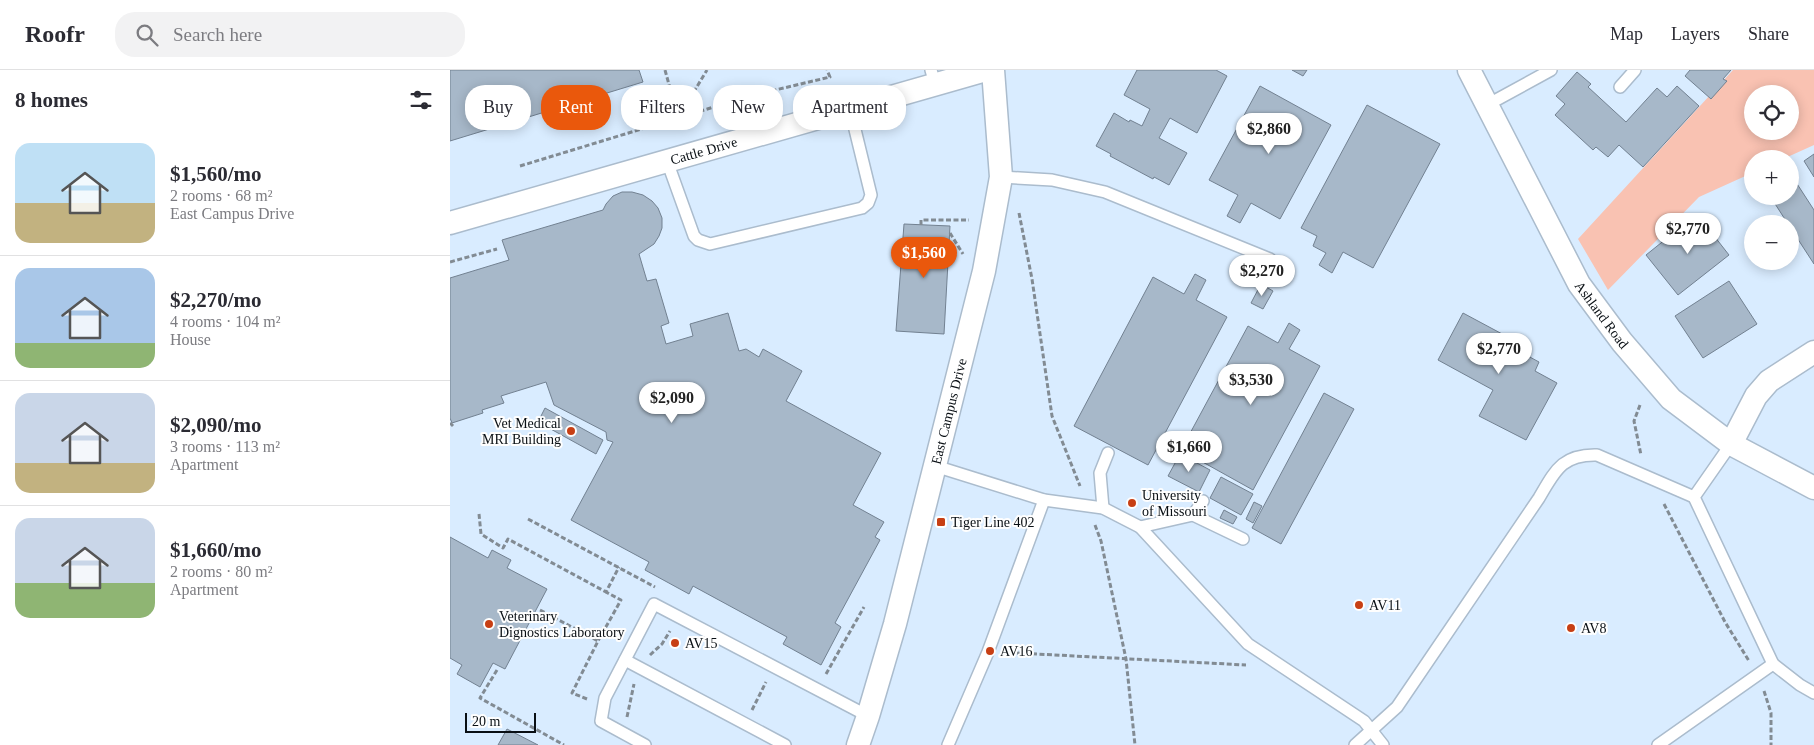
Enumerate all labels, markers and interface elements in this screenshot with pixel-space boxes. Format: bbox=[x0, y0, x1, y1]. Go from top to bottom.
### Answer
search box bbox=[115, 12, 465, 57]
text: Roofr bbox=[25, 21, 85, 47]
icon: search bbox=[133, 21, 161, 49]
text: Search here bbox=[173, 24, 262, 45]
text: Map bbox=[1610, 24, 1643, 44]
text: Layers bbox=[1671, 24, 1720, 44]
text: Share bbox=[1748, 24, 1789, 44]
chip: Buy bbox=[465, 85, 531, 130]
chip: Rent bbox=[541, 85, 611, 130]
chip: Filters bbox=[621, 85, 703, 130]
chip: New bbox=[713, 85, 783, 130]
chip: Apartment bbox=[793, 85, 906, 130]
map controls bbox=[1744, 85, 1799, 270]
button: locate bbox=[1744, 85, 1799, 140]
icon: filters bbox=[407, 86, 435, 114]
text: 8 homes bbox=[15, 88, 88, 112]
pin: $2,860 bbox=[1228, 112, 1310, 155]
text: $2,860 bbox=[1247, 120, 1291, 137]
street label: Cattle Drive bbox=[669, 134, 739, 168]
button: + bbox=[1744, 150, 1799, 205]
text: $1,560/mo bbox=[170, 162, 262, 186]
icon: home bbox=[55, 163, 115, 223]
text: 2 rooms · 68 m² bbox=[170, 187, 273, 204]
text: East Campus Drive bbox=[170, 205, 294, 222]
pin: $2,770 bbox=[1647, 212, 1729, 255]
button: − bbox=[1744, 215, 1799, 270]
text: $2,770 bbox=[1666, 220, 1710, 237]
pin: $1,560 bbox=[883, 236, 965, 279]
text: $1,560 bbox=[902, 244, 946, 261]
pin: $2,270 bbox=[1221, 254, 1303, 297]
text: $2,270 bbox=[1240, 262, 1284, 279]
street label: Ashland Road bbox=[1572, 279, 1631, 352]
icon: home bbox=[55, 288, 115, 348]
text: $2,270/mo bbox=[170, 288, 262, 312]
text: 4 rooms · 104 m² bbox=[170, 313, 281, 330]
text: House bbox=[170, 331, 211, 348]
pin: $2,770 bbox=[1458, 332, 1540, 375]
text: $2,770 bbox=[1477, 340, 1521, 357]
street label: East Campus Drive bbox=[929, 357, 970, 466]
pin: $3,530 bbox=[1210, 364, 1292, 406]
text: $3,530 bbox=[1229, 371, 1273, 388]
pin: $2,090 bbox=[631, 382, 713, 424]
text: $2,090 bbox=[650, 389, 694, 406]
icon: home bbox=[55, 413, 115, 473]
text: $2,090/mo bbox=[170, 413, 262, 437]
place label: Vet Medical MRI Building bbox=[482, 416, 561, 447]
marker: Vet Medical MRI Building bbox=[565, 425, 577, 437]
pin: $1,660 bbox=[1148, 430, 1230, 473]
text: 3 rooms · 113 m² bbox=[170, 438, 280, 455]
text: $1,660 bbox=[1167, 438, 1211, 455]
text: Apartment bbox=[170, 456, 238, 473]
place label: University of Missouri bbox=[1142, 488, 1207, 519]
marker: University of Missouri bbox=[1126, 497, 1138, 509]
place label: Tiger Line 402 bbox=[951, 515, 1034, 530]
marker: Tiger Line 402 bbox=[935, 516, 947, 528]
icon: home bbox=[55, 538, 115, 598]
text: $1,660/mo bbox=[170, 538, 262, 562]
text: 2 rooms · 80 m² bbox=[170, 563, 273, 580]
text: Apartment bbox=[170, 581, 238, 598]
place label: AV11 bbox=[1369, 598, 1401, 613]
marker: AV11 bbox=[1353, 599, 1365, 611]
place label: Veterinary Dignostics Laboratory bbox=[499, 609, 625, 640]
marker: Veterinary Dignostics Laboratory bbox=[483, 618, 495, 630]
place label: AV8 bbox=[1581, 621, 1606, 636]
marker: AV8 bbox=[1565, 622, 1577, 634]
place label: AV15 bbox=[685, 636, 717, 651]
marker: AV15 bbox=[669, 637, 681, 649]
place label: AV16 bbox=[1000, 644, 1032, 659]
marker: AV16 bbox=[984, 645, 996, 657]
scale bar bbox=[465, 710, 536, 733]
text: 20 m bbox=[472, 714, 500, 729]

